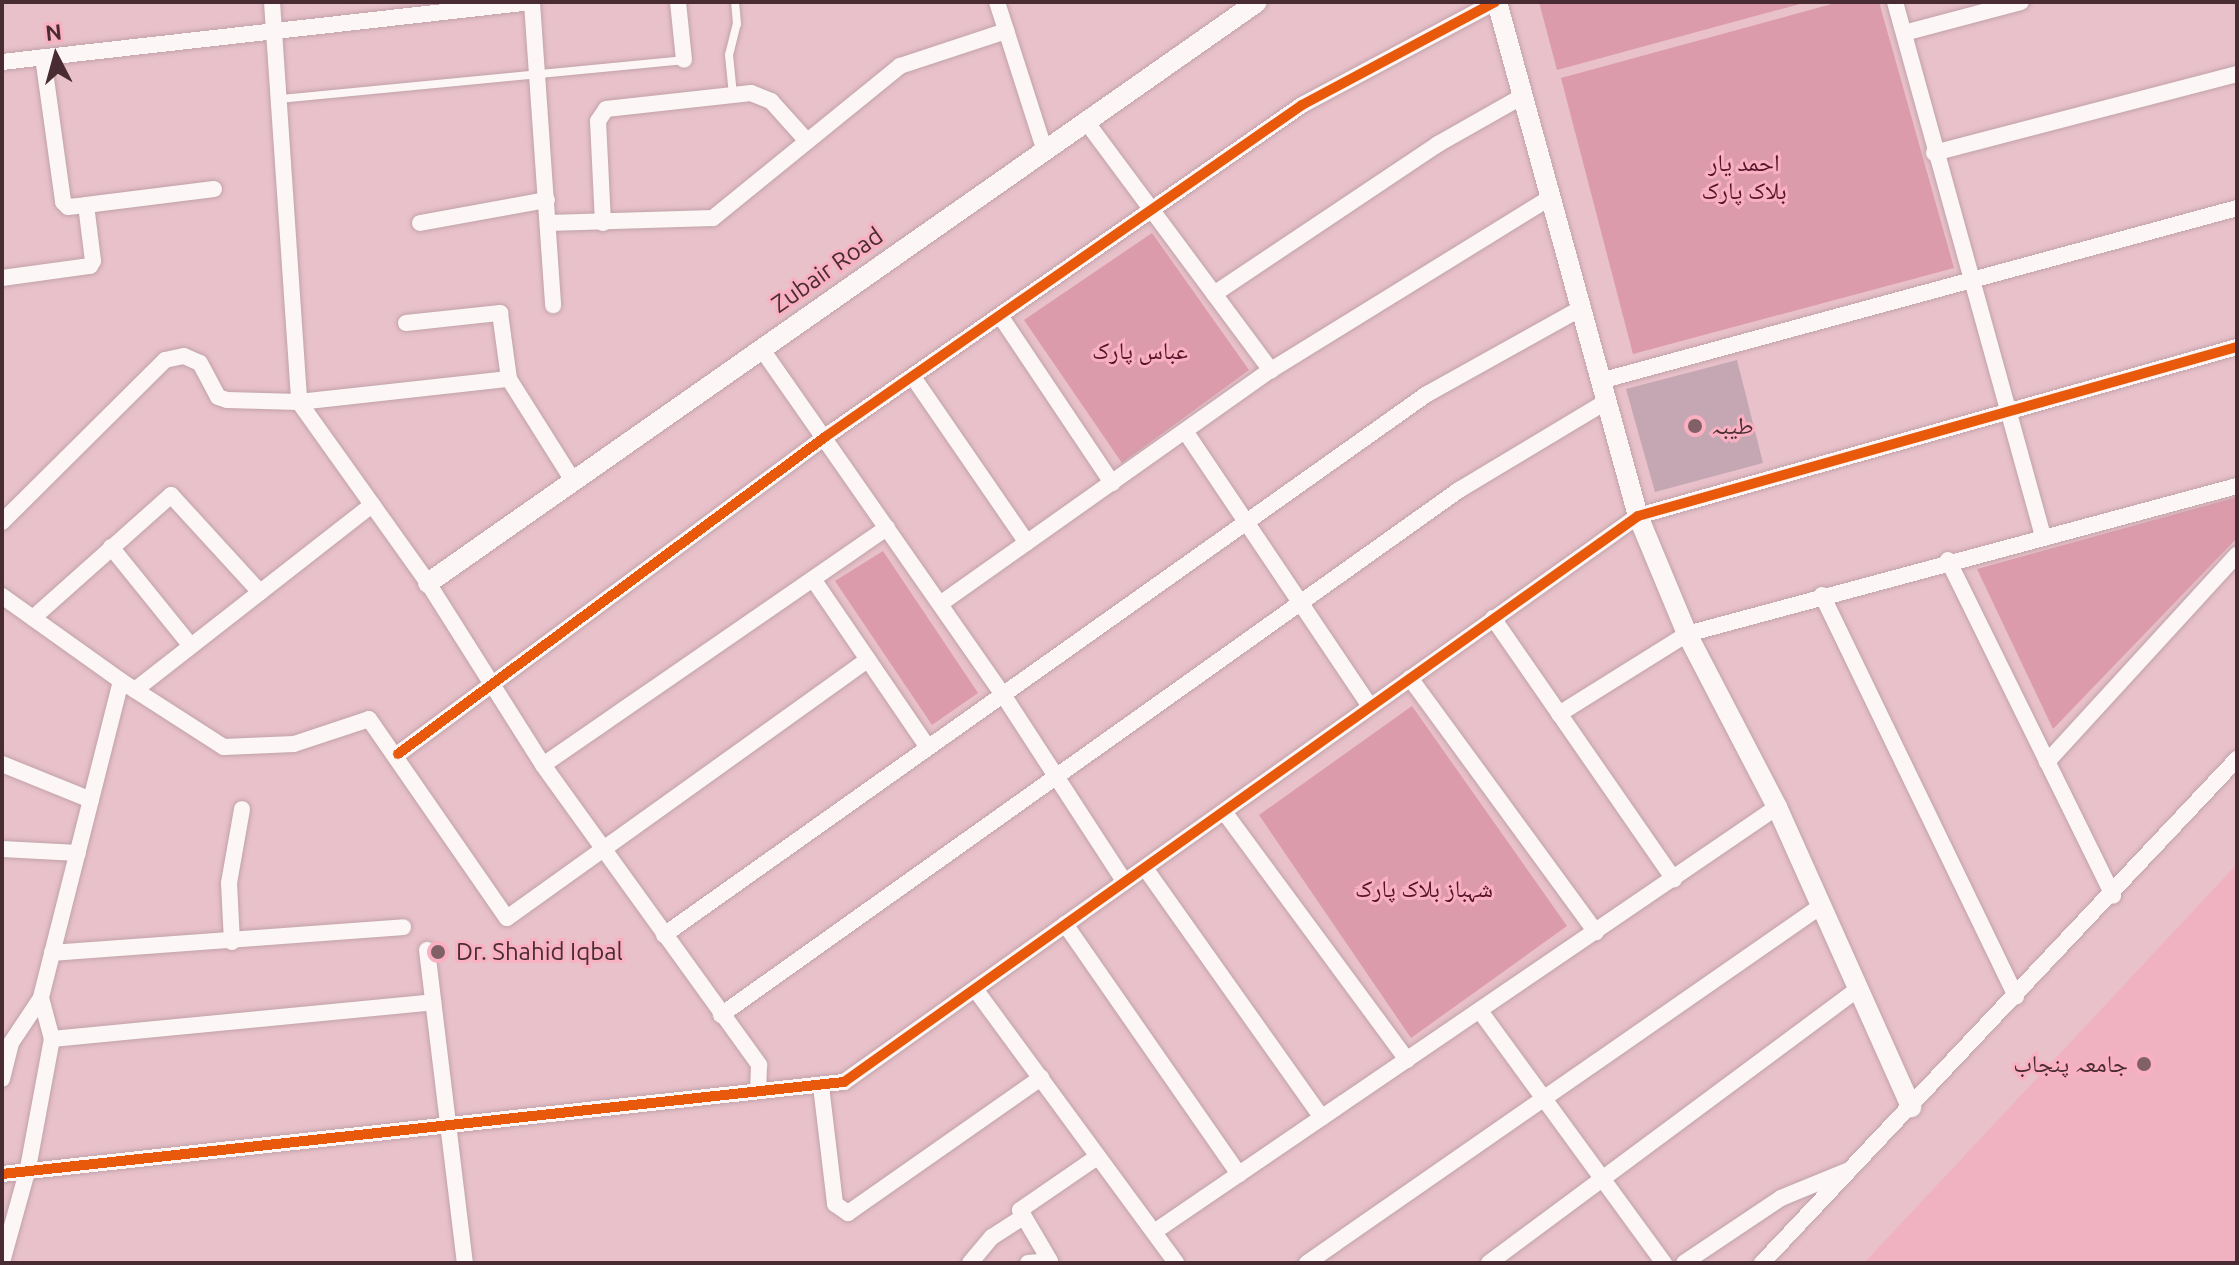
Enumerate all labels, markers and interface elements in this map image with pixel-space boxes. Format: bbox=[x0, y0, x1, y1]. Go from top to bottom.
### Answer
north arrow bbox=[16, 16, 96, 96]
text: N bbox=[44, 18, 63, 45]
park label: احمد یار بلاک پارک bbox=[1702, 149, 1786, 205]
street label: Zubair Road bbox=[766, 221, 888, 319]
park label: عباس پارک bbox=[1092, 337, 1188, 365]
place label: طیبہ bbox=[1711, 412, 1754, 440]
marker: طیبہ bbox=[1686, 417, 1704, 435]
park label: شہباز بلاک پارک bbox=[1355, 875, 1493, 903]
place label: Dr. Shahid Iqbal bbox=[456, 938, 623, 966]
marker: Dr. Shahid Iqbal bbox=[427, 941, 449, 963]
place label: جامعہ پنجاب bbox=[2013, 1050, 2128, 1078]
marker: جامعہ پنجاب bbox=[2135, 1055, 2153, 1073]

